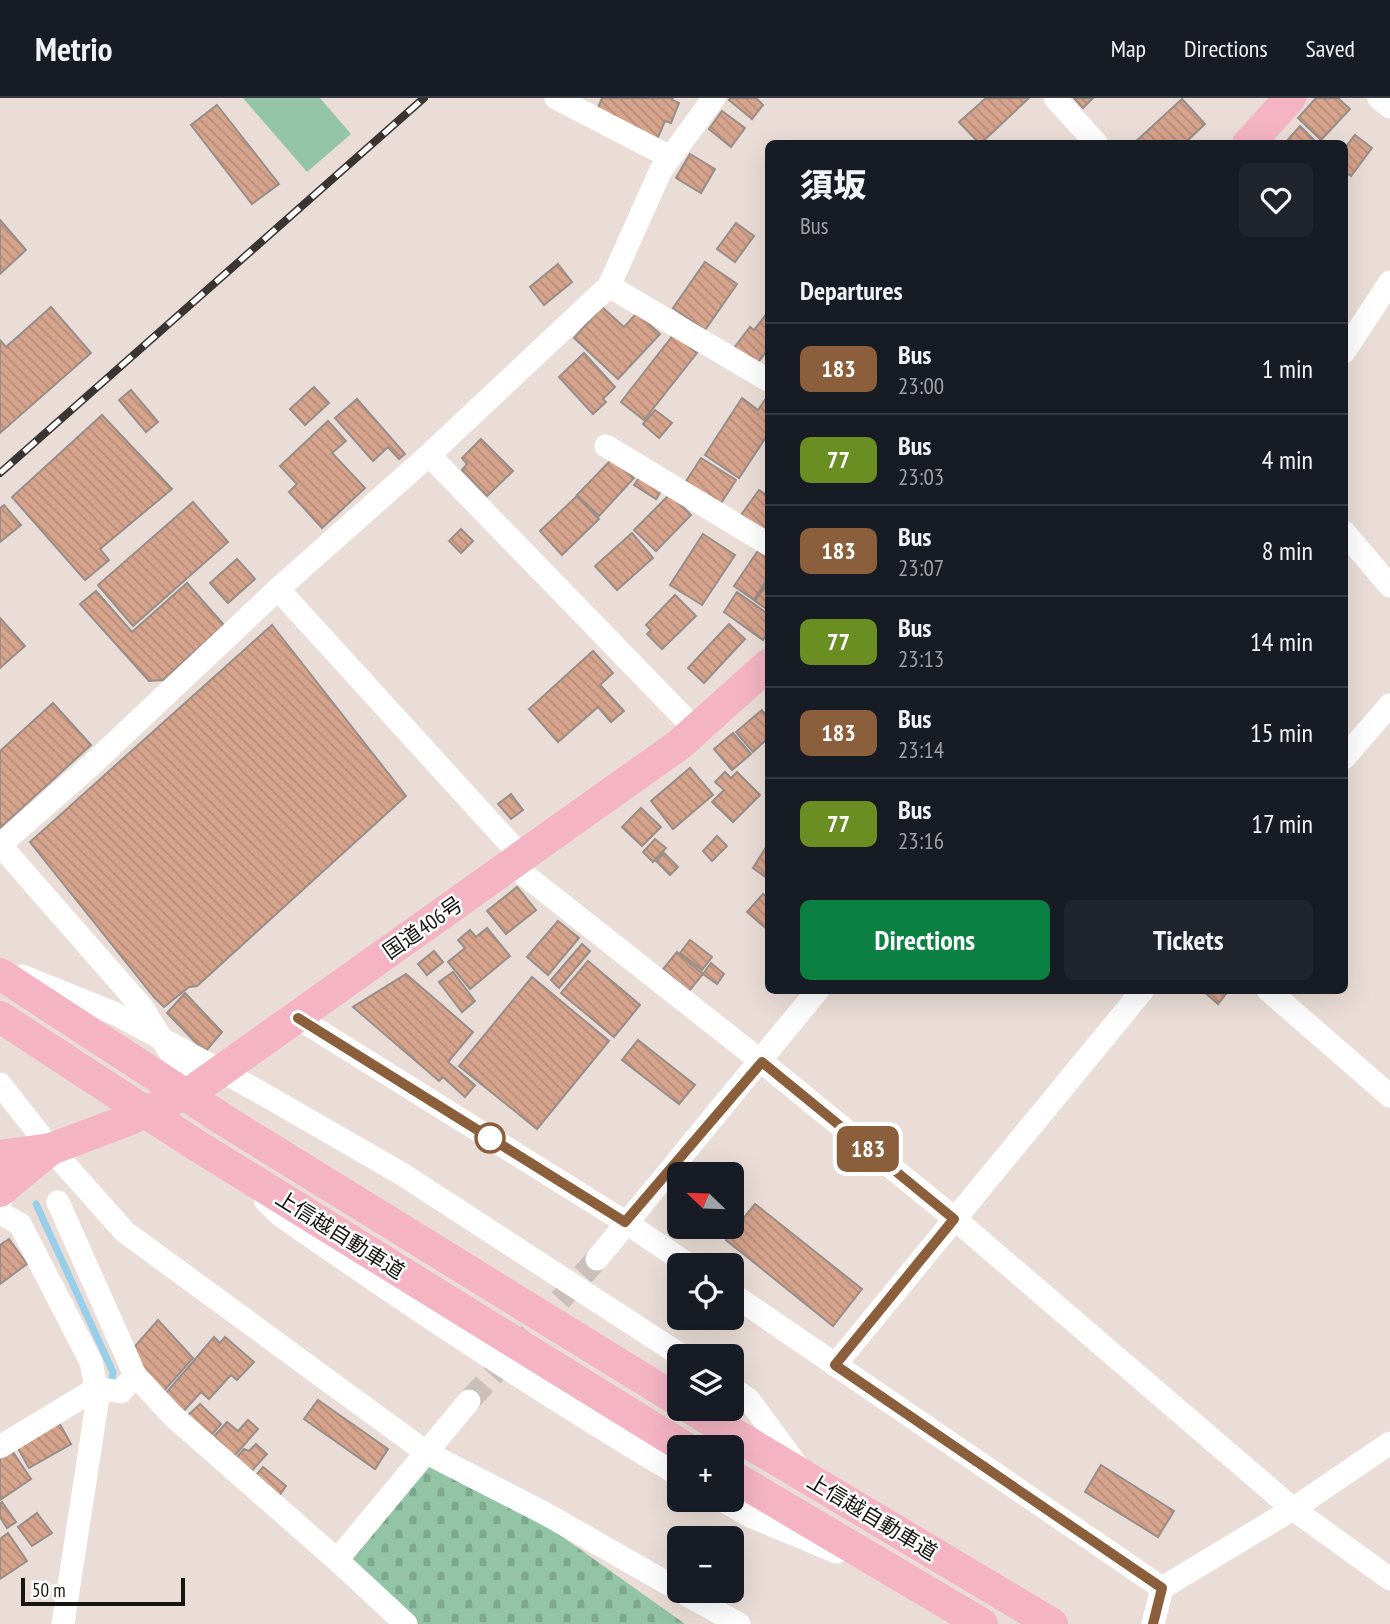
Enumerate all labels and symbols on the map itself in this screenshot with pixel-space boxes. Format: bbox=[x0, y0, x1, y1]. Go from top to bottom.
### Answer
street label: 国道406号 bbox=[378, 890, 468, 965]
unlabelled marker bbox=[475, 1123, 505, 1153]
line badge: 183 bbox=[828, 1126, 908, 1172]
north arrow bbox=[667, 1162, 744, 1239]
street label: 上信越自動車道 bbox=[271, 1184, 410, 1285]
street label: 上信越自動車道 bbox=[802, 1467, 942, 1566]
scale bar bbox=[21, 1575, 186, 1607]

